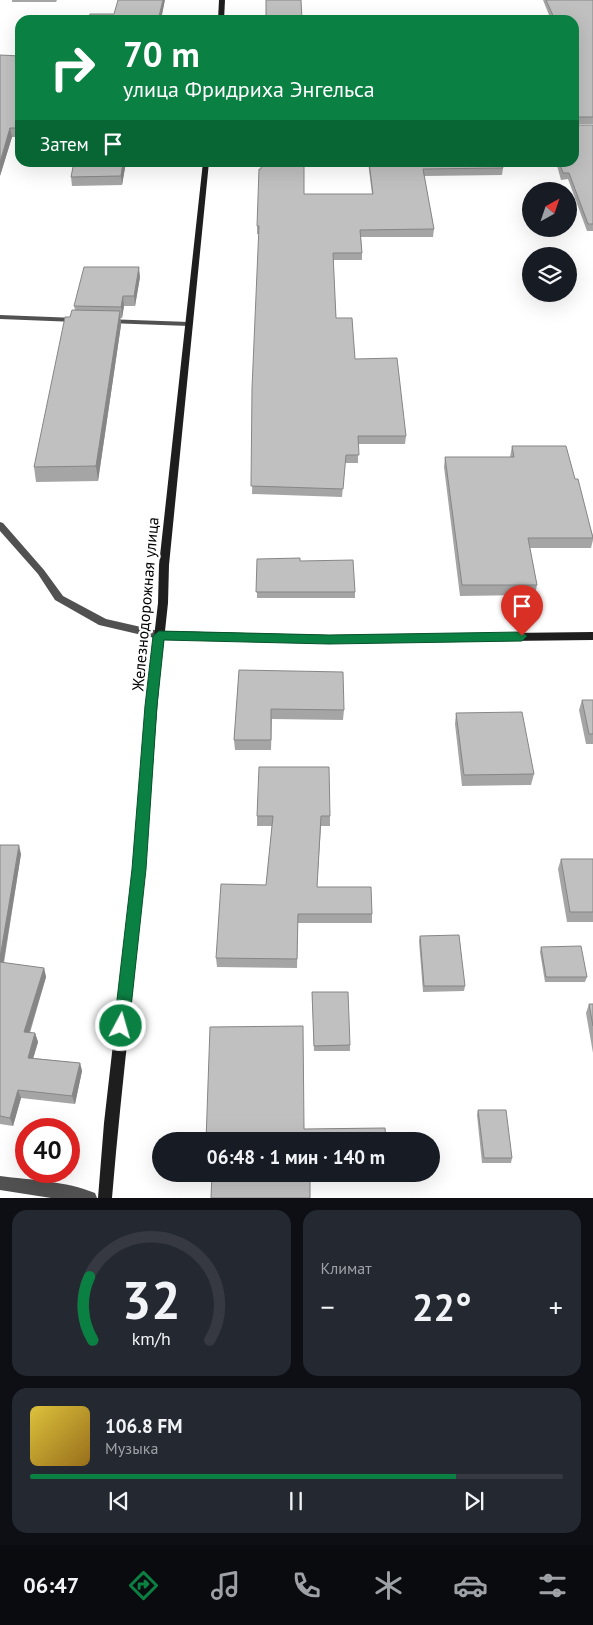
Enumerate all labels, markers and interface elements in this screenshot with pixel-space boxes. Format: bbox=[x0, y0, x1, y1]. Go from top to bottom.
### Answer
text: 70 m bbox=[123, 31, 200, 77]
icon: right bbox=[40, 35, 105, 100]
text: улица Фридриха Энгельса bbox=[123, 75, 375, 103]
icon: arrive bbox=[99, 130, 127, 158]
text: Затем bbox=[40, 132, 89, 156]
north arrow bbox=[522, 182, 578, 238]
map controls bbox=[522, 182, 577, 302]
button: layers bbox=[522, 247, 577, 302]
street label: Железнодорожная улица bbox=[127, 516, 163, 693]
pin bbox=[501, 585, 543, 636]
icon: arrive bbox=[508, 592, 536, 620]
position arrow bbox=[94, 999, 146, 1051]
speed limit sign: 40 bbox=[15, 1118, 80, 1183]
text: 06:48 · 1 мин · 140 m bbox=[207, 1145, 385, 1169]
text: Климат bbox=[321, 1258, 372, 1278]
text: 32 bbox=[122, 1266, 181, 1333]
text: 22° bbox=[412, 1282, 472, 1331]
text: − bbox=[321, 1288, 335, 1325]
text: + bbox=[549, 1288, 563, 1325]
text: km/h bbox=[132, 1327, 171, 1350]
text: 106.8 FM bbox=[105, 1414, 182, 1438]
text: Музыка bbox=[105, 1438, 158, 1458]
icon: previous bbox=[105, 1487, 133, 1515]
icon: pause bbox=[282, 1487, 310, 1515]
icon: next bbox=[460, 1487, 488, 1515]
icon: directions bbox=[126, 1568, 161, 1603]
icon: music bbox=[208, 1568, 243, 1603]
icon: phone bbox=[289, 1568, 324, 1603]
icon: climate bbox=[371, 1568, 406, 1603]
icon: car bbox=[453, 1568, 488, 1603]
icon: filters bbox=[535, 1568, 570, 1603]
text: 06:47 bbox=[23, 1571, 79, 1599]

